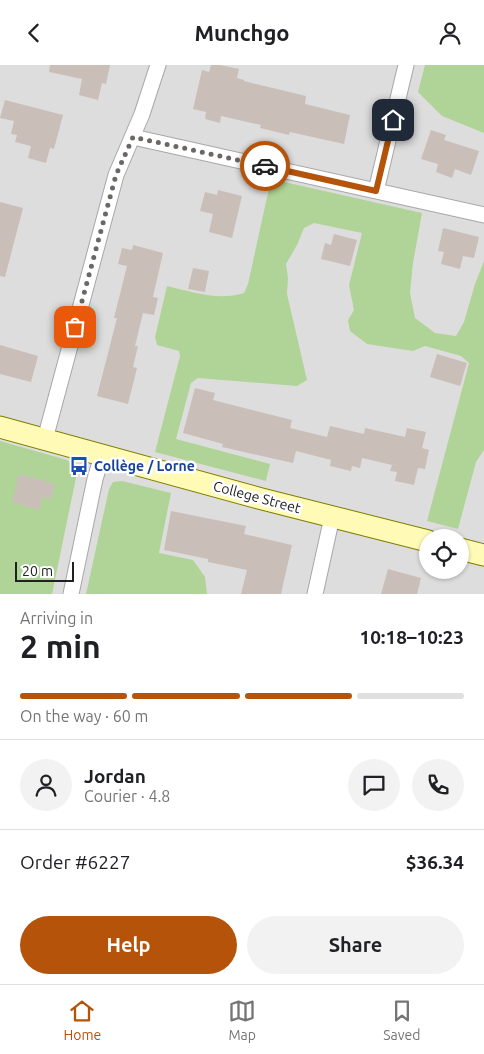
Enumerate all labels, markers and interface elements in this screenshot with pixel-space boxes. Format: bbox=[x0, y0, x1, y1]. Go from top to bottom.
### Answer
icon: back bbox=[20, 19, 48, 47]
icon: person bbox=[436, 19, 464, 47]
text: Munchgo bbox=[194, 20, 290, 45]
pin bbox=[372, 99, 414, 141]
icon: home bbox=[379, 106, 407, 134]
courier bbox=[240, 141, 290, 191]
icon: car bbox=[251, 152, 279, 180]
pin bbox=[54, 306, 96, 348]
icon: bag bbox=[61, 313, 89, 341]
bus stop icon: Collège / Lorne bbox=[68, 455, 90, 477]
place label: Collège / Lorne bbox=[94, 458, 195, 474]
street label: College Street bbox=[212, 478, 303, 516]
map controls bbox=[419, 529, 469, 579]
button: locate bbox=[419, 529, 469, 579]
scale bar bbox=[15, 559, 74, 582]
text: 20 m bbox=[22, 563, 53, 579]
text: Arriving in bbox=[20, 609, 93, 627]
text: 10:18–10:23 bbox=[359, 626, 464, 648]
text: 2 min bbox=[20, 628, 101, 664]
text: On the way · 60 m bbox=[20, 707, 148, 725]
button: person bbox=[20, 759, 72, 811]
button: chat bbox=[348, 759, 400, 811]
button: phone bbox=[412, 759, 464, 811]
text: Jordan bbox=[84, 765, 146, 787]
text: Courier · 4.8 bbox=[84, 787, 170, 805]
text: Order #6227 bbox=[20, 851, 130, 873]
text: $36.34 bbox=[406, 851, 464, 873]
button: Help bbox=[20, 916, 237, 974]
button: Share bbox=[247, 916, 464, 974]
tab: Home bbox=[63, 997, 101, 1043]
tab: Map bbox=[228, 997, 256, 1043]
tab: Saved bbox=[383, 997, 420, 1043]

